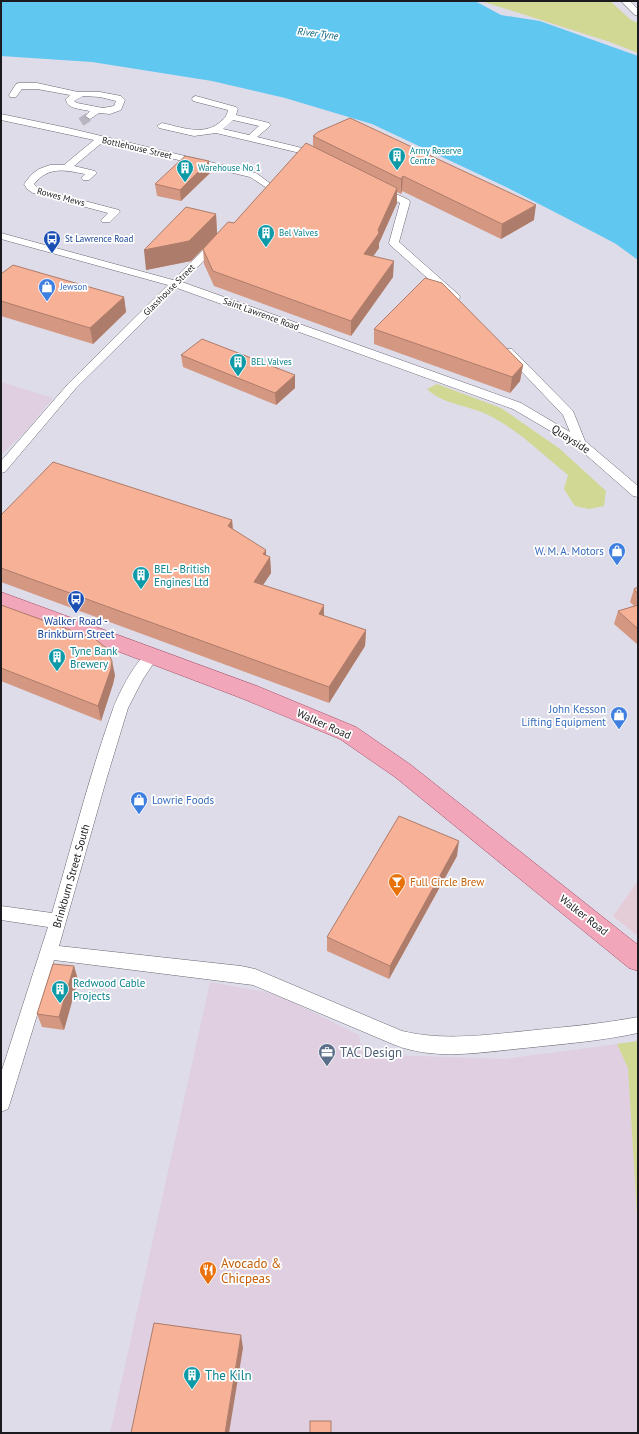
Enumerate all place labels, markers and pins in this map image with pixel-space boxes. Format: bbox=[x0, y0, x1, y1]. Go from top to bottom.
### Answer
place label: Army Reserve Centre bbox=[410, 145, 462, 166]
building icon: Army Reserve Centre bbox=[387, 146, 407, 171]
building icon: Warehouse No 1 bbox=[175, 158, 195, 183]
place label: Warehouse No 1 bbox=[198, 162, 261, 173]
building icon: Bel Valves bbox=[256, 223, 276, 248]
place label: Bel Valves bbox=[279, 227, 318, 238]
bus stop icon: St Lawrence Road bbox=[42, 229, 62, 254]
place label: St Lawrence Road bbox=[65, 233, 133, 244]
shop icon: Jewson bbox=[37, 277, 57, 302]
place label: Jewson bbox=[59, 281, 87, 292]
building icon: BEL Valves bbox=[228, 352, 248, 377]
place label: BEL Valves bbox=[251, 356, 292, 367]
shop icon: W. M. A. Motors bbox=[607, 541, 627, 566]
place label: W. M. A. Motors bbox=[535, 544, 604, 558]
place label: BEL - British Engines Ltd bbox=[154, 562, 210, 589]
building icon: BEL - British Engines Ltd bbox=[131, 565, 151, 590]
bus stop icon: Walker Road - Brinkburn Street bbox=[66, 589, 86, 614]
place label: Walker Road - Brinkburn Street bbox=[37, 614, 115, 641]
place label: Tyne Bank Brewery bbox=[70, 644, 118, 671]
building icon: Tyne Bank Brewery bbox=[47, 647, 67, 672]
place label: John Kesson Lifting Equipment bbox=[522, 702, 606, 729]
shop icon: John Kesson Lifting Equipment bbox=[609, 705, 629, 730]
shop icon: Lowrie Foods bbox=[129, 790, 149, 815]
place label: Lowrie Foods bbox=[152, 793, 215, 807]
bar icon: Full Circle Brew bbox=[387, 872, 407, 897]
place label: Full Circle Brew bbox=[410, 875, 484, 889]
place label: Redwood Cable Projects bbox=[73, 976, 146, 1003]
building icon: Redwood Cable Projects bbox=[50, 979, 70, 1004]
office icon: TAC Design bbox=[317, 1042, 337, 1067]
place label: TAC Design bbox=[340, 1044, 402, 1061]
place label: Avocado & Chicpeas bbox=[221, 1255, 282, 1287]
restaurant icon: Avocado & Chicpeas bbox=[198, 1260, 218, 1285]
building icon: The Kiln bbox=[182, 1365, 202, 1390]
place label: The Kiln bbox=[205, 1367, 252, 1384]

